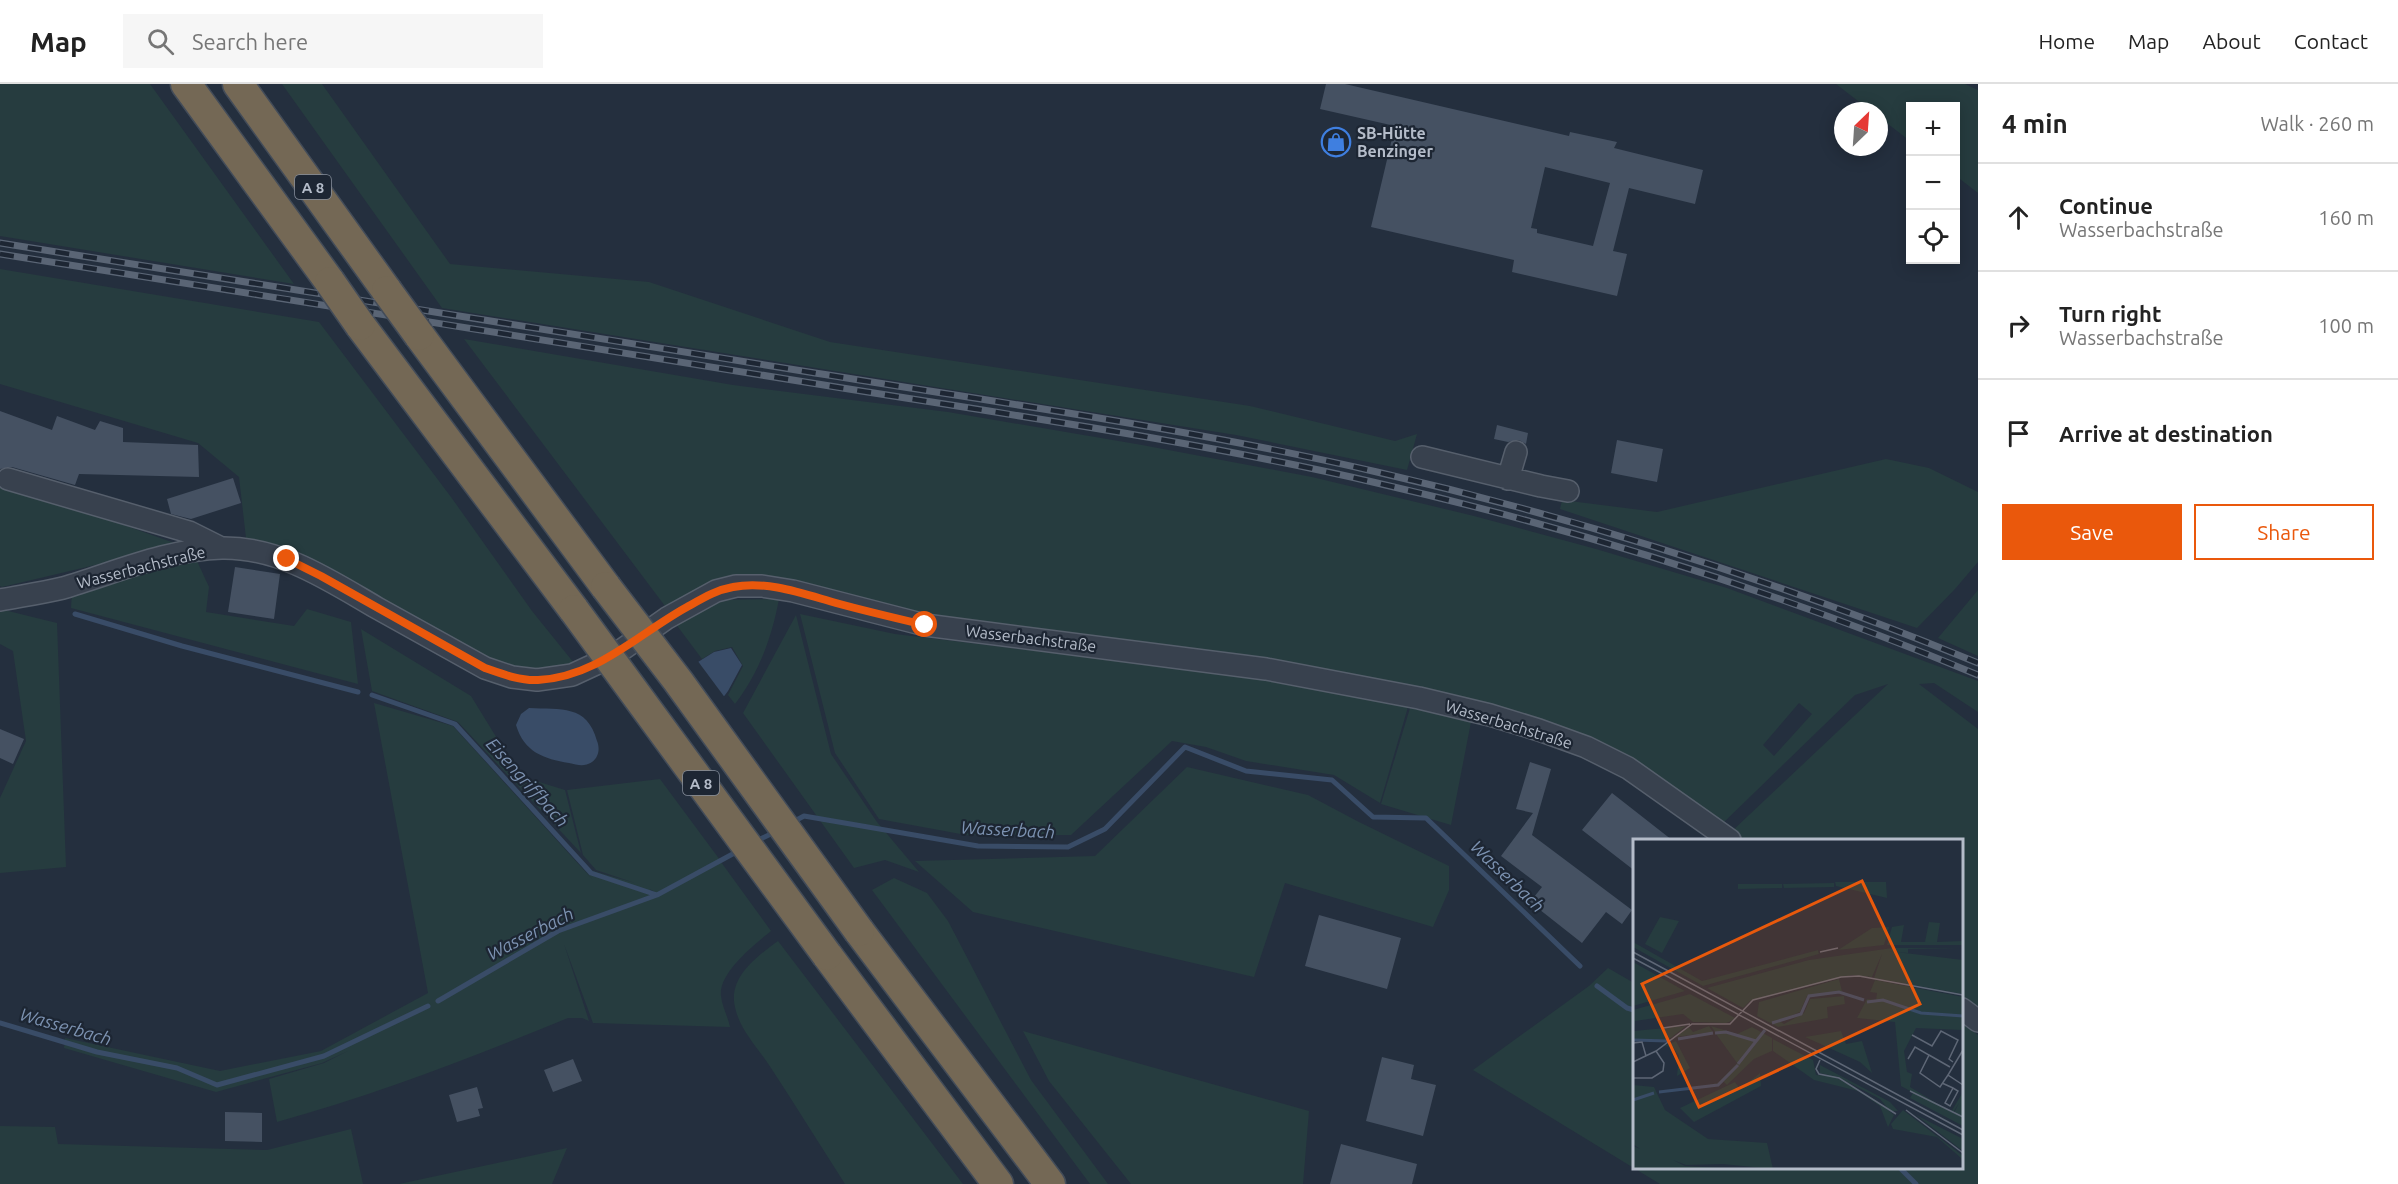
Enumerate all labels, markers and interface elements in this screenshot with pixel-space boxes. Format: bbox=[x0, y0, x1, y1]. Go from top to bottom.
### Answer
search box bbox=[123, 14, 543, 68]
icon: search bbox=[144, 25, 177, 58]
text: Map bbox=[30, 26, 87, 57]
text: Search here bbox=[192, 29, 308, 54]
text: Home bbox=[2038, 29, 2095, 53]
text: Map bbox=[2128, 29, 2169, 53]
text: About bbox=[2202, 29, 2261, 53]
text: Contact bbox=[2294, 29, 2368, 53]
north arrow bbox=[1834, 102, 1888, 156]
map controls bbox=[1906, 102, 1960, 264]
button: + bbox=[1906, 102, 1960, 156]
text: 4 min bbox=[2002, 109, 2068, 138]
text: Walk · 260 m bbox=[2261, 112, 2374, 135]
place label: SB-Hütte Benzinger bbox=[1357, 124, 1433, 160]
shop icon: SB-Hütte Benzinger bbox=[1320, 126, 1352, 158]
button: − bbox=[1906, 156, 1960, 210]
road number: A 8 bbox=[295, 175, 331, 199]
text: Continue bbox=[2059, 193, 2153, 218]
icon: ahead bbox=[2002, 201, 2035, 234]
text: 160 m bbox=[2318, 206, 2374, 229]
button: locate bbox=[1906, 210, 1960, 264]
text: Wasserbachstraße bbox=[2059, 218, 2224, 241]
text: Turn right bbox=[2059, 301, 2161, 326]
icon: right bbox=[2002, 309, 2035, 342]
text: 100 m bbox=[2318, 314, 2374, 337]
text: Wasserbachstraße bbox=[2059, 326, 2224, 349]
icon: arrive bbox=[2002, 417, 2035, 450]
text: Arrive at destination bbox=[2059, 421, 2273, 446]
button: Save bbox=[2002, 504, 2182, 560]
button: Share bbox=[2194, 504, 2374, 560]
street label: Wasserbachstraße bbox=[75, 542, 207, 592]
route end bbox=[273, 545, 299, 571]
route start bbox=[911, 611, 937, 637]
street label: Wasserbachstraße bbox=[965, 621, 1097, 655]
street label: Wasserbachstraße bbox=[1443, 696, 1575, 752]
water label: Eisengriffbach bbox=[482, 733, 573, 831]
road number: A 8 bbox=[683, 771, 719, 795]
water label: Wasserbach bbox=[960, 817, 1056, 841]
water label: Wasserbach bbox=[1467, 836, 1549, 916]
inset map bbox=[1633, 839, 1963, 1169]
water label: Wasserbach bbox=[483, 903, 577, 963]
water label: Wasserbach bbox=[18, 1003, 114, 1049]

